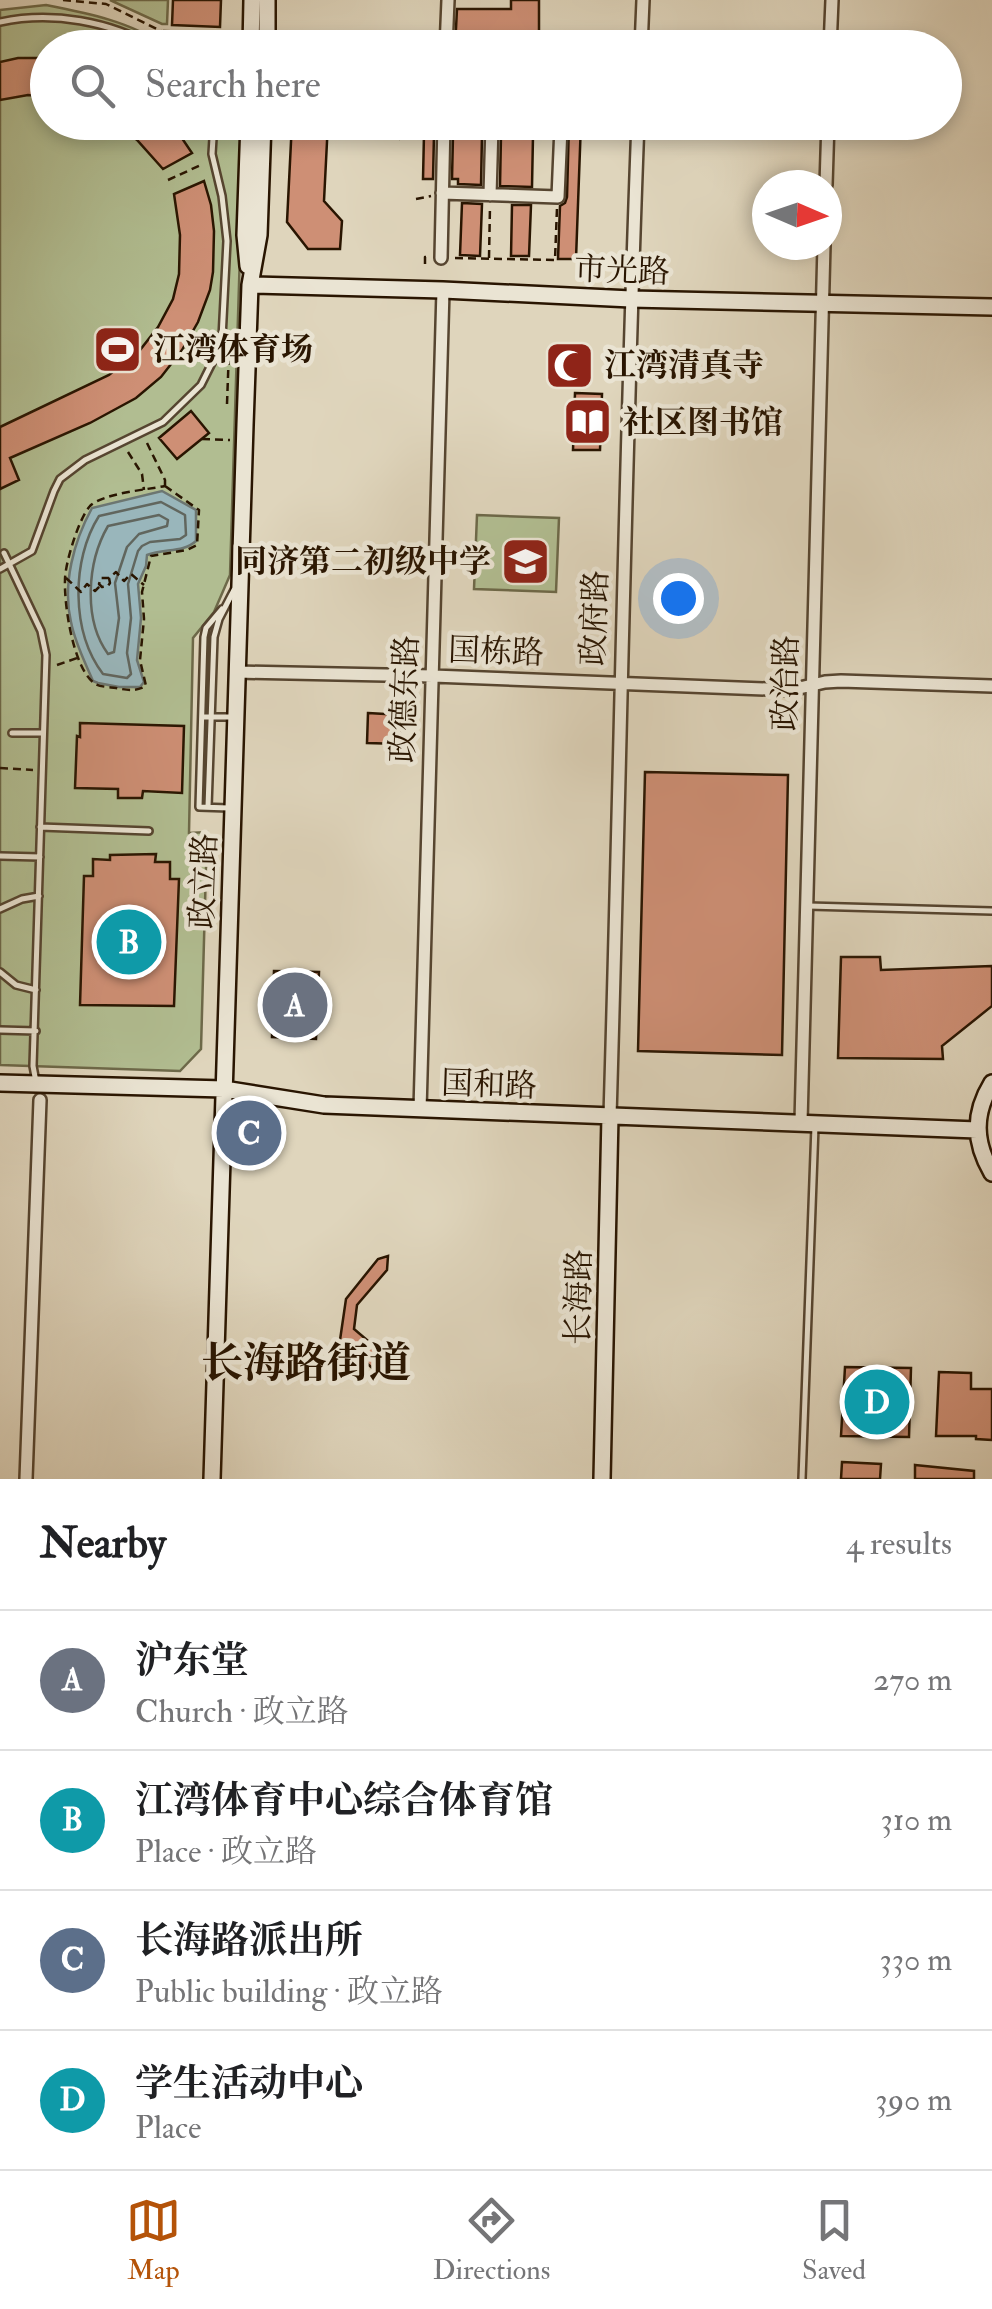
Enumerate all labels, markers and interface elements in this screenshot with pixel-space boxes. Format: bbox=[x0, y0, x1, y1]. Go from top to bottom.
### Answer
search box bbox=[30, 30, 962, 140]
icon: search bbox=[65, 58, 120, 113]
text: Search here bbox=[145, 61, 321, 109]
north arrow bbox=[752, 170, 842, 260]
street label: 市光路 bbox=[573, 249, 671, 293]
sports icon: 江湾体育场 bbox=[92, 323, 144, 375]
place label: 江湾体育场 bbox=[153, 330, 313, 370]
mosque icon: 江湾清真寺 bbox=[543, 339, 595, 391]
place label: 江湾清真寺 bbox=[604, 346, 764, 386]
library icon: 社区图书馆 bbox=[562, 396, 614, 448]
place label: 社区图书馆 bbox=[623, 403, 783, 443]
school or university icon: 同济第二初级中学 bbox=[500, 535, 552, 587]
place label: 同济第二初级中学 bbox=[235, 542, 491, 582]
street label: 政府路 bbox=[573, 569, 617, 667]
your location bbox=[653, 573, 704, 624]
street label: 国栋路 bbox=[447, 630, 545, 674]
street label: 政德东路 bbox=[383, 634, 427, 764]
street label: 政治路 bbox=[765, 635, 807, 731]
street label: 政立路 bbox=[182, 832, 226, 930]
pin: B bbox=[96, 904, 162, 980]
pin: A bbox=[262, 968, 328, 1042]
street label: 国和路 bbox=[440, 1063, 538, 1107]
pin: C bbox=[216, 1096, 282, 1170]
street label: 长海路 bbox=[558, 1249, 600, 1345]
district label: 长海路街道 bbox=[201, 1338, 411, 1390]
pin: D bbox=[844, 1364, 910, 1440]
text: Nearby bbox=[40, 1518, 166, 1570]
text: 4 results bbox=[846, 1524, 952, 1564]
text: 沪东堂 bbox=[135, 1637, 249, 1685]
text: A bbox=[62, 1660, 83, 1700]
text: 270 m bbox=[873, 1660, 952, 1700]
text: Church · 政立路 bbox=[135, 1692, 349, 1732]
text: 江湾体育中心综合体育馆 bbox=[135, 1777, 553, 1825]
text: B bbox=[62, 1800, 83, 1840]
text: 310 m bbox=[881, 1800, 952, 1840]
text: Place · 政立路 bbox=[135, 1832, 317, 1872]
text: 长海路派出所 bbox=[135, 1917, 363, 1965]
text: C bbox=[61, 1940, 84, 1980]
text: 330 m bbox=[879, 1940, 952, 1980]
text: Public building · 政立路 bbox=[135, 1972, 443, 2012]
text: 学生活动中心 bbox=[135, 2060, 363, 2108]
text: D bbox=[59, 2080, 86, 2120]
text: 390 m bbox=[875, 2080, 952, 2120]
text: Place bbox=[135, 2108, 201, 2148]
tab: Map bbox=[126, 2193, 181, 2288]
tab: Directions bbox=[433, 2193, 550, 2288]
tab: Saved bbox=[802, 2193, 866, 2288]

